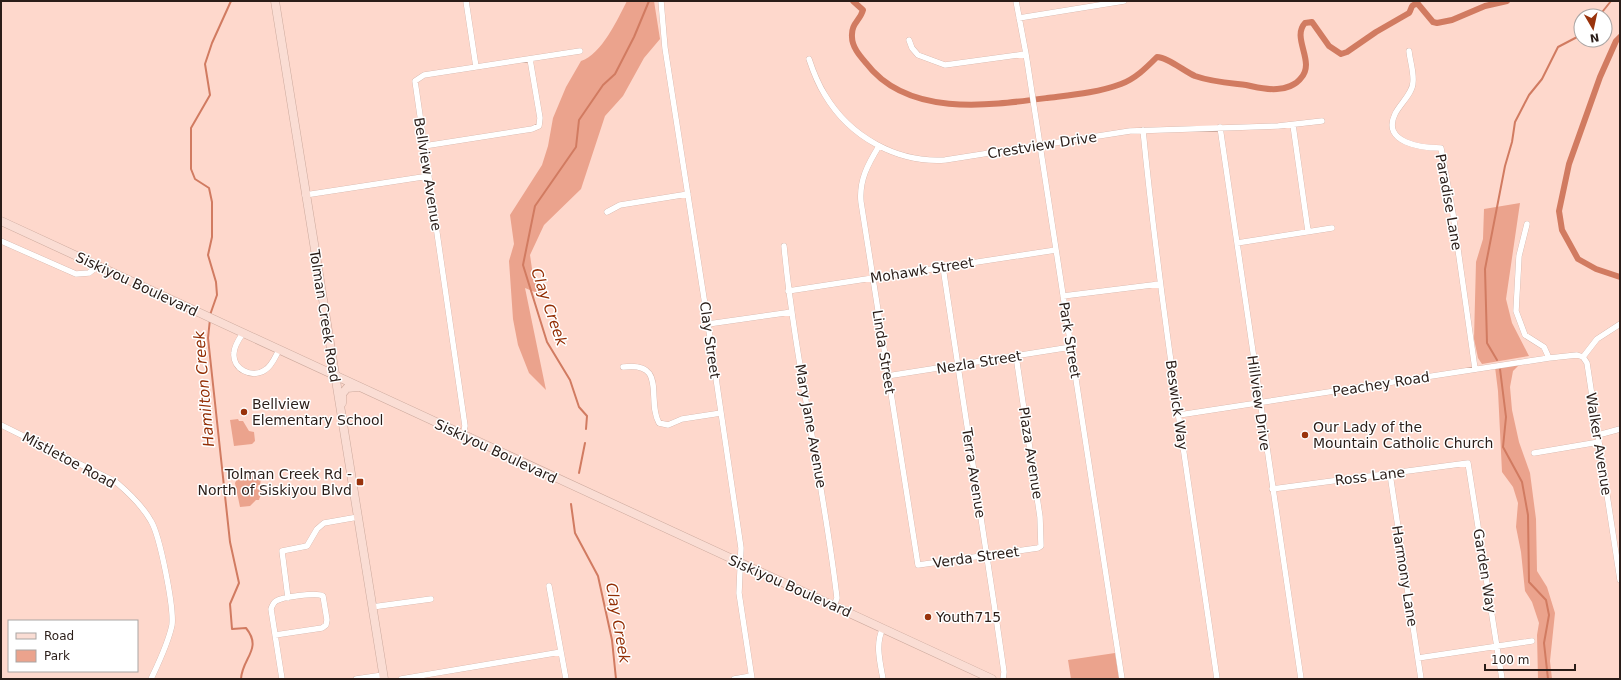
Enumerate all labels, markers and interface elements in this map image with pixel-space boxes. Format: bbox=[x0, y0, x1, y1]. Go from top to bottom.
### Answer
north arrow bbox=[1573, 8, 1613, 48]
text: N bbox=[1589, 30, 1600, 45]
street label: Bellview Avenue bbox=[411, 116, 445, 232]
street label: Crestview Drive bbox=[986, 128, 1098, 162]
street label: Paradise Lane bbox=[1433, 152, 1465, 252]
street label: Tolman Creek Road bbox=[306, 247, 343, 384]
street label: Siskiyou Boulevard bbox=[73, 249, 201, 319]
street label: Mohawk Street bbox=[869, 254, 975, 286]
water label: Clay Creek bbox=[527, 266, 571, 350]
street label: Clay Street bbox=[697, 300, 723, 380]
street label: Park Street bbox=[1056, 301, 1084, 380]
street label: Linda Street bbox=[869, 309, 899, 396]
water label: Hamilton Creek bbox=[190, 329, 218, 448]
street label: Nezla Street bbox=[935, 347, 1023, 377]
street label: Hillview Drive bbox=[1244, 354, 1274, 452]
street label: Beswick Way bbox=[1163, 359, 1191, 451]
street label: Mary Jane Avenue bbox=[792, 363, 830, 489]
street label: Peachey Road bbox=[1331, 368, 1431, 400]
street label: Walker Avenue bbox=[1583, 391, 1615, 497]
place label: Bellview Elementary School bbox=[252, 396, 384, 428]
street label: Plaza Avenue bbox=[1016, 406, 1046, 500]
marker: Bellview Elementary School bbox=[239, 407, 249, 417]
street label: Siskiyou Boulevard bbox=[432, 416, 560, 486]
place label: Our Lady of the Mountain Catholic Church bbox=[1313, 419, 1493, 451]
street label: Terra Avenue bbox=[959, 426, 989, 519]
street label: Mistletoe Road bbox=[20, 429, 118, 491]
marker: Our Lady of the Mountain Catholic Church bbox=[1300, 430, 1310, 440]
street label: Ross Lane bbox=[1334, 464, 1406, 488]
place label: Tolman Creek Rd - North of Siskiyou Blvd bbox=[198, 466, 352, 498]
marker: Tolman Creek Rd - North of Siskiyou Blvd bbox=[355, 477, 365, 487]
street label: Harmony Lane bbox=[1389, 524, 1421, 628]
street label: Garden Way bbox=[1470, 527, 1500, 615]
street label: Verda Street bbox=[932, 543, 1021, 571]
street label: Siskiyou Boulevard bbox=[726, 552, 854, 620]
water label: Clay Creek bbox=[602, 581, 634, 666]
place label: Youth715 bbox=[935, 609, 1001, 625]
marker: Youth715 bbox=[923, 612, 933, 622]
legend bbox=[8, 620, 138, 672]
text: Road bbox=[44, 629, 74, 643]
scale bar bbox=[1485, 646, 1575, 672]
text: Park bbox=[44, 649, 70, 663]
text: 100 m bbox=[1491, 653, 1529, 667]

